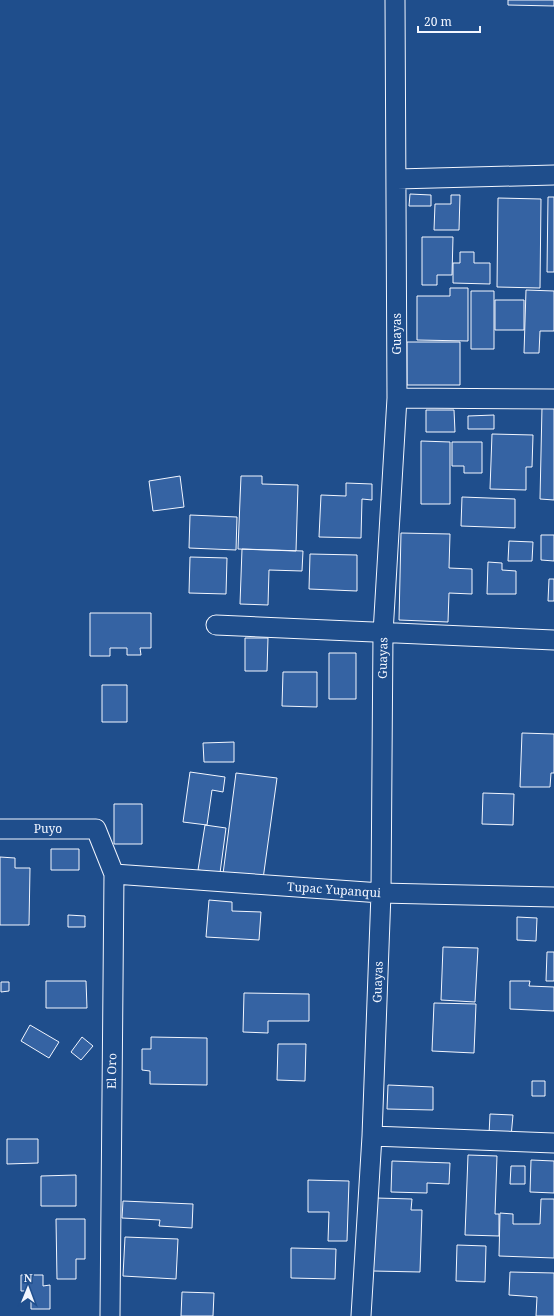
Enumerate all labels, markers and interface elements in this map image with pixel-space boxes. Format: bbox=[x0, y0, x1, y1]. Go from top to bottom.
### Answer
scale bar bbox=[418, 8, 480, 34]
text: 20 m bbox=[424, 13, 452, 30]
street label: Guayas bbox=[388, 313, 405, 355]
street label: Guayas bbox=[374, 637, 391, 679]
street label: Puyo bbox=[34, 820, 62, 837]
street label: Tupac Yupanqui bbox=[287, 878, 382, 901]
street label: Guayas bbox=[368, 961, 387, 1003]
street label: El Oro bbox=[103, 1053, 120, 1089]
north arrow bbox=[8, 1268, 48, 1308]
text: N bbox=[24, 1270, 33, 1285]

